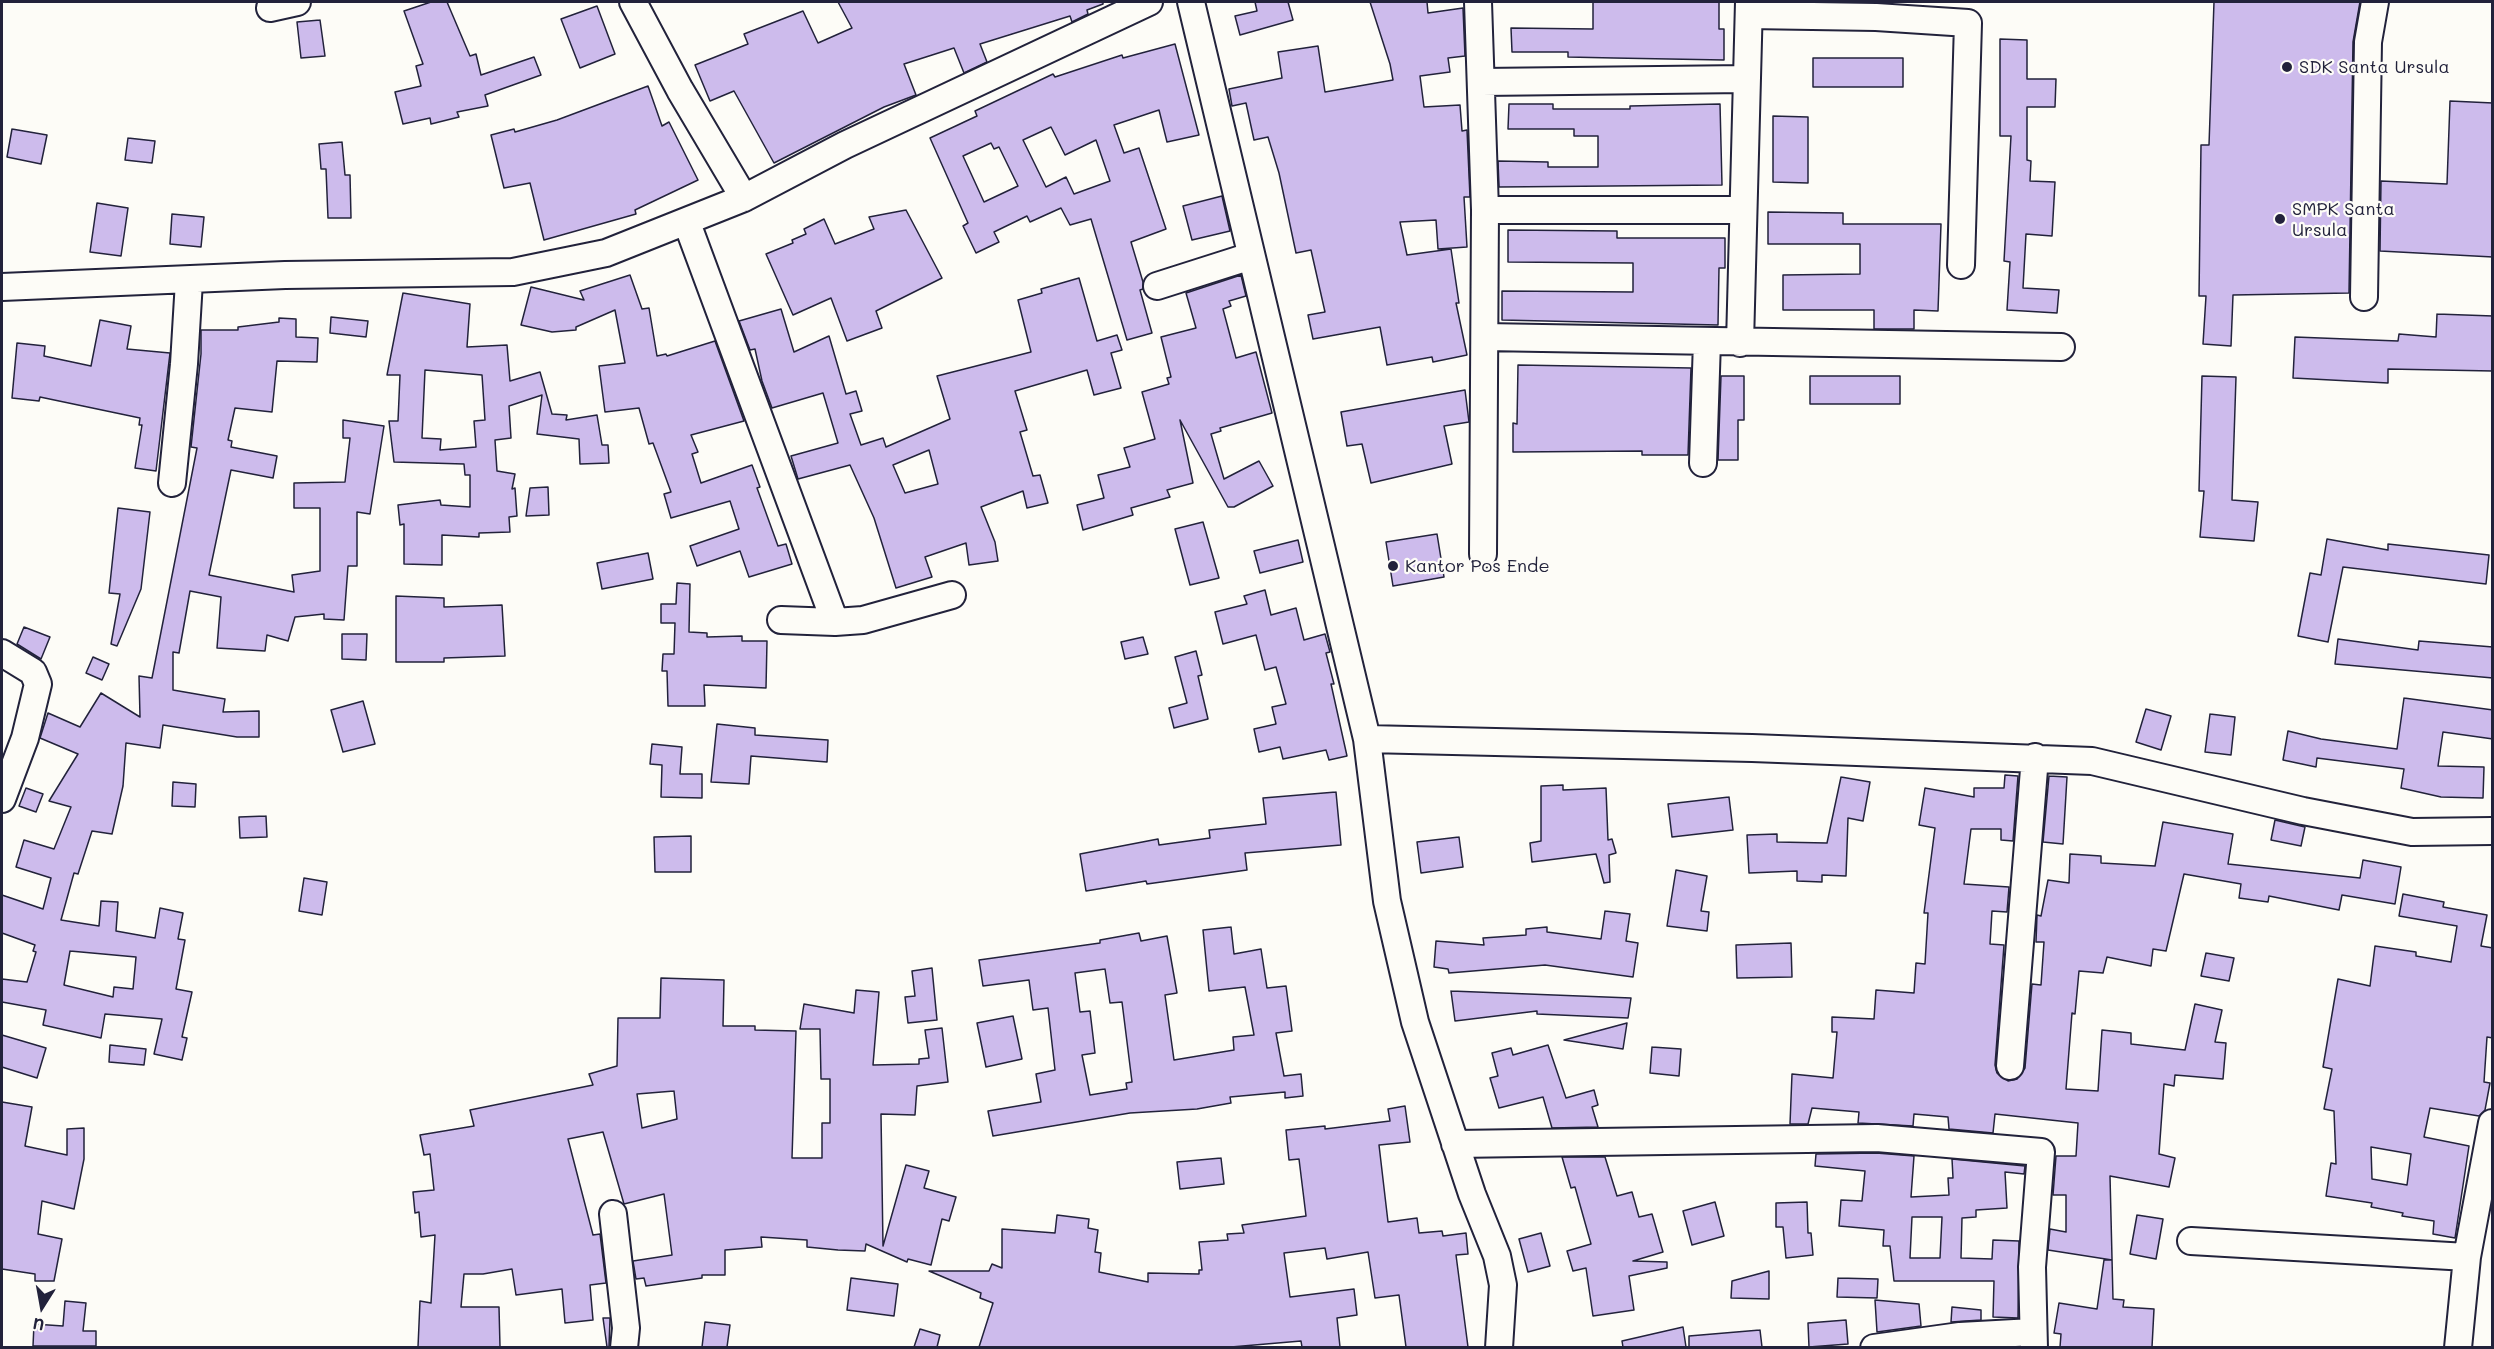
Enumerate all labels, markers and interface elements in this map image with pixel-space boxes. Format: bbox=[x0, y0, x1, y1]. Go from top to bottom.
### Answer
place label: SDK Santa Ursula bbox=[2299, 56, 2450, 78]
marker: SDK Santa Ursula bbox=[2280, 60, 2294, 74]
place label: SMPK Santa Ursula bbox=[2292, 198, 2395, 240]
marker: SMPK Santa Ursula bbox=[2273, 212, 2287, 226]
place label: Kantor Pos Ende bbox=[1405, 555, 1550, 577]
marker: Kantor Pos Ende bbox=[1386, 559, 1400, 573]
north arrow bbox=[12, 1277, 72, 1337]
text: U bbox=[31, 1314, 46, 1337]

